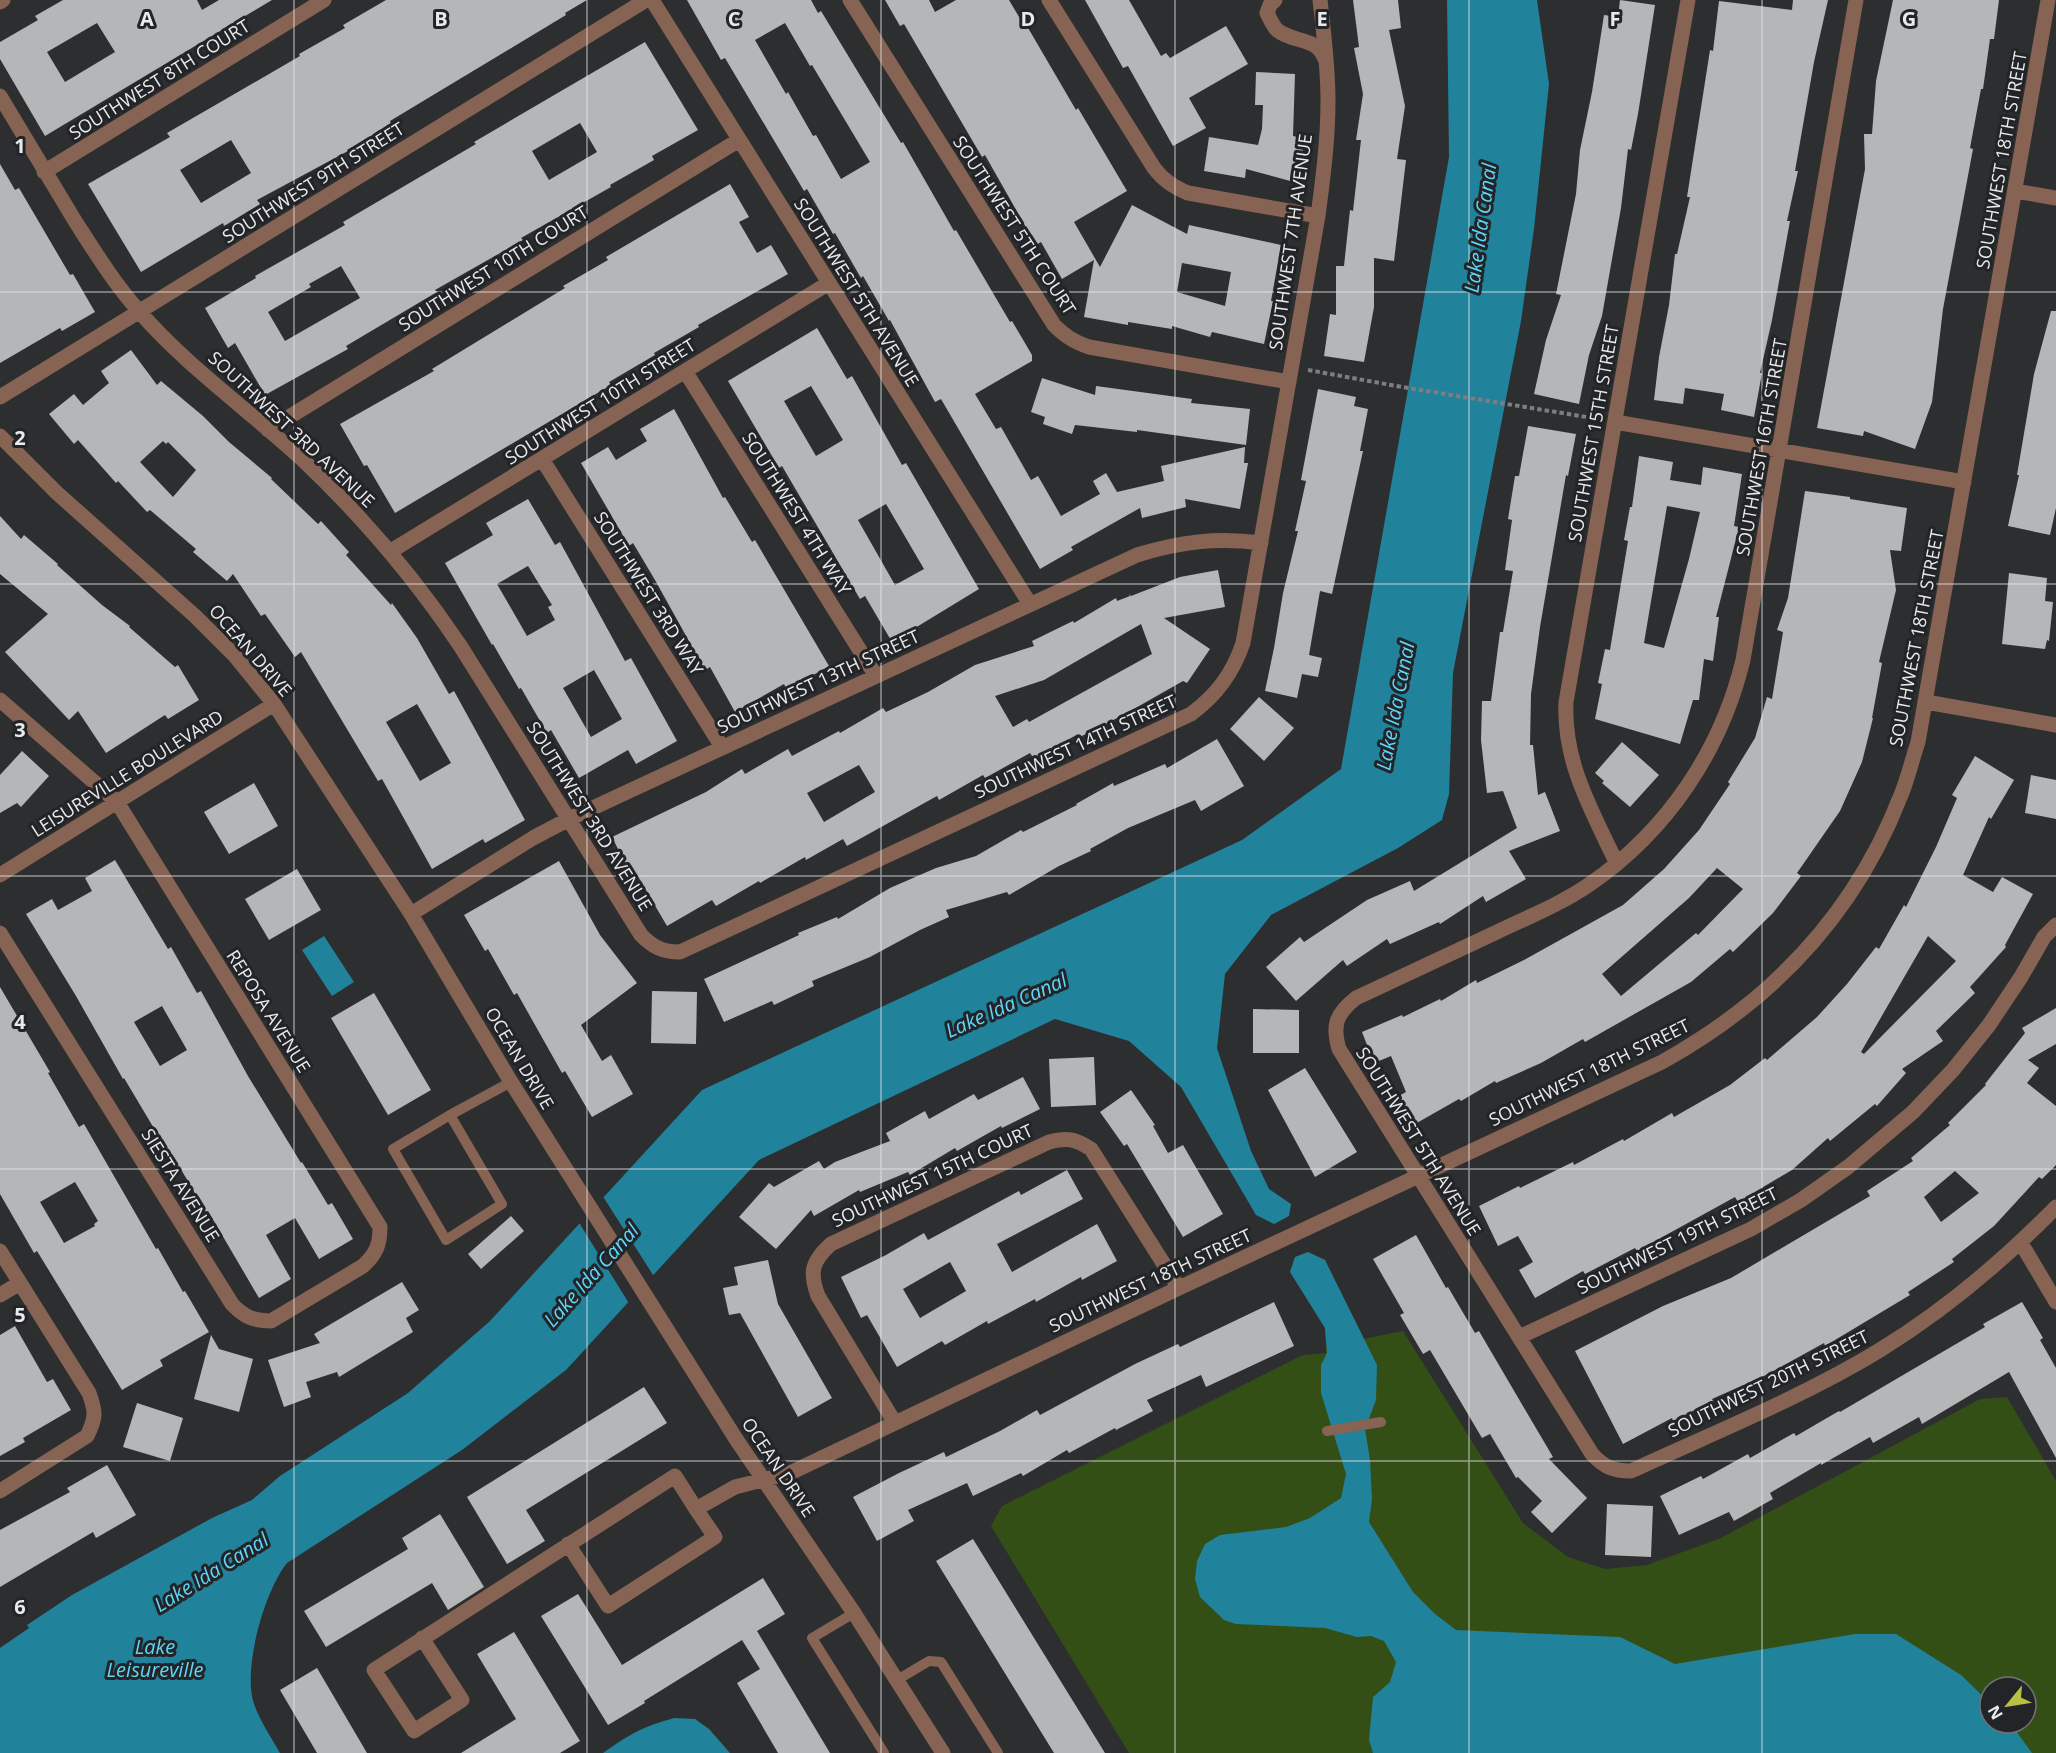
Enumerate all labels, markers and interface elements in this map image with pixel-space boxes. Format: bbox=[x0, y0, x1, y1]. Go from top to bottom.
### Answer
text: A bbox=[140, 5, 154, 32]
text: B bbox=[434, 5, 448, 32]
text: C bbox=[728, 5, 741, 32]
text: D bbox=[1021, 5, 1035, 32]
text: E bbox=[1316, 5, 1328, 32]
text: F bbox=[1610, 5, 1620, 32]
text: G bbox=[1902, 5, 1916, 32]
street label: SOUTHWEST 8TH COURT bbox=[64, 13, 254, 145]
street label: SOUTHWEST 18TH STREET bbox=[1970, 49, 2032, 271]
street label: SOUTHWEST 9TH STREET bbox=[217, 116, 409, 248]
street label: SOUTHWEST 5TH COURT bbox=[948, 131, 1082, 319]
text: 1 bbox=[14, 132, 26, 159]
street label: SOUTHWEST 7TH AVENUE bbox=[1263, 132, 1317, 352]
water label: Lake Ida Canal bbox=[1458, 161, 1503, 294]
street label: SOUTHWEST 5TH AVENUE bbox=[789, 193, 925, 391]
street label: SOUTHWEST 10TH COURT bbox=[394, 200, 592, 336]
street label: SOUTHWEST 15TH STREET bbox=[1562, 322, 1624, 544]
street label: SOUTHWEST 10TH STREET bbox=[500, 332, 700, 470]
street label: SOUTHWEST 16TH STREET bbox=[1730, 336, 1792, 558]
street label: SOUTHWEST 3RD AVENUE bbox=[204, 345, 380, 513]
text: 2 bbox=[14, 424, 26, 451]
street label: SOUTHWEST 4TH WAY bbox=[737, 427, 857, 600]
street label: SOUTHWEST 3RD WAY bbox=[589, 507, 710, 680]
street label: SOUTHWEST 18TH STREET bbox=[1883, 527, 1949, 749]
street label: OCEAN DRIVE bbox=[204, 599, 298, 701]
street label: SOUTHWEST 13TH STREET bbox=[713, 623, 923, 738]
water label: Lake Ida Canal bbox=[1369, 639, 1421, 773]
street label: SOUTHWEST 14TH STREET bbox=[970, 688, 1180, 803]
street label: LEISUREVILLE BOULEVARD bbox=[26, 704, 228, 842]
text: 3 bbox=[14, 716, 26, 743]
street label: SOUTHWEST 3RD AVENUE bbox=[522, 717, 658, 915]
street label: REPOSA AVENUE bbox=[222, 945, 316, 1077]
water label: Lake Ida Canal bbox=[941, 966, 1072, 1044]
street label: OCEAN DRIVE bbox=[480, 1003, 560, 1113]
text: 4 bbox=[14, 1008, 26, 1035]
street label: SOUTHWEST 18TH STREET bbox=[1485, 1013, 1693, 1131]
street label: SOUTHWEST 5TH AVENUE bbox=[1351, 1042, 1487, 1240]
street label: SOUTHWEST 15TH COURT bbox=[828, 1118, 1036, 1232]
street label: SIESTA AVENUE bbox=[136, 1124, 226, 1246]
street label: SOUTHWEST 19TH STREET bbox=[1573, 1181, 1781, 1299]
water label: Lake Ida Canal bbox=[537, 1217, 645, 1332]
street label: SOUTHWEST 18TH STREET bbox=[1045, 1222, 1255, 1337]
text: 5 bbox=[14, 1301, 26, 1328]
street label: SOUTHWEST 20TH STREET bbox=[1664, 1324, 1872, 1442]
street label: OCEAN DRIVE bbox=[737, 1413, 821, 1521]
water label: Lake Ida Canal bbox=[149, 1526, 274, 1618]
text: 6 bbox=[14, 1593, 26, 1620]
water label: Lake Leisureville bbox=[107, 1633, 203, 1683]
north arrow bbox=[1978, 1675, 2038, 1735]
text: N bbox=[1982, 1701, 2008, 1724]

